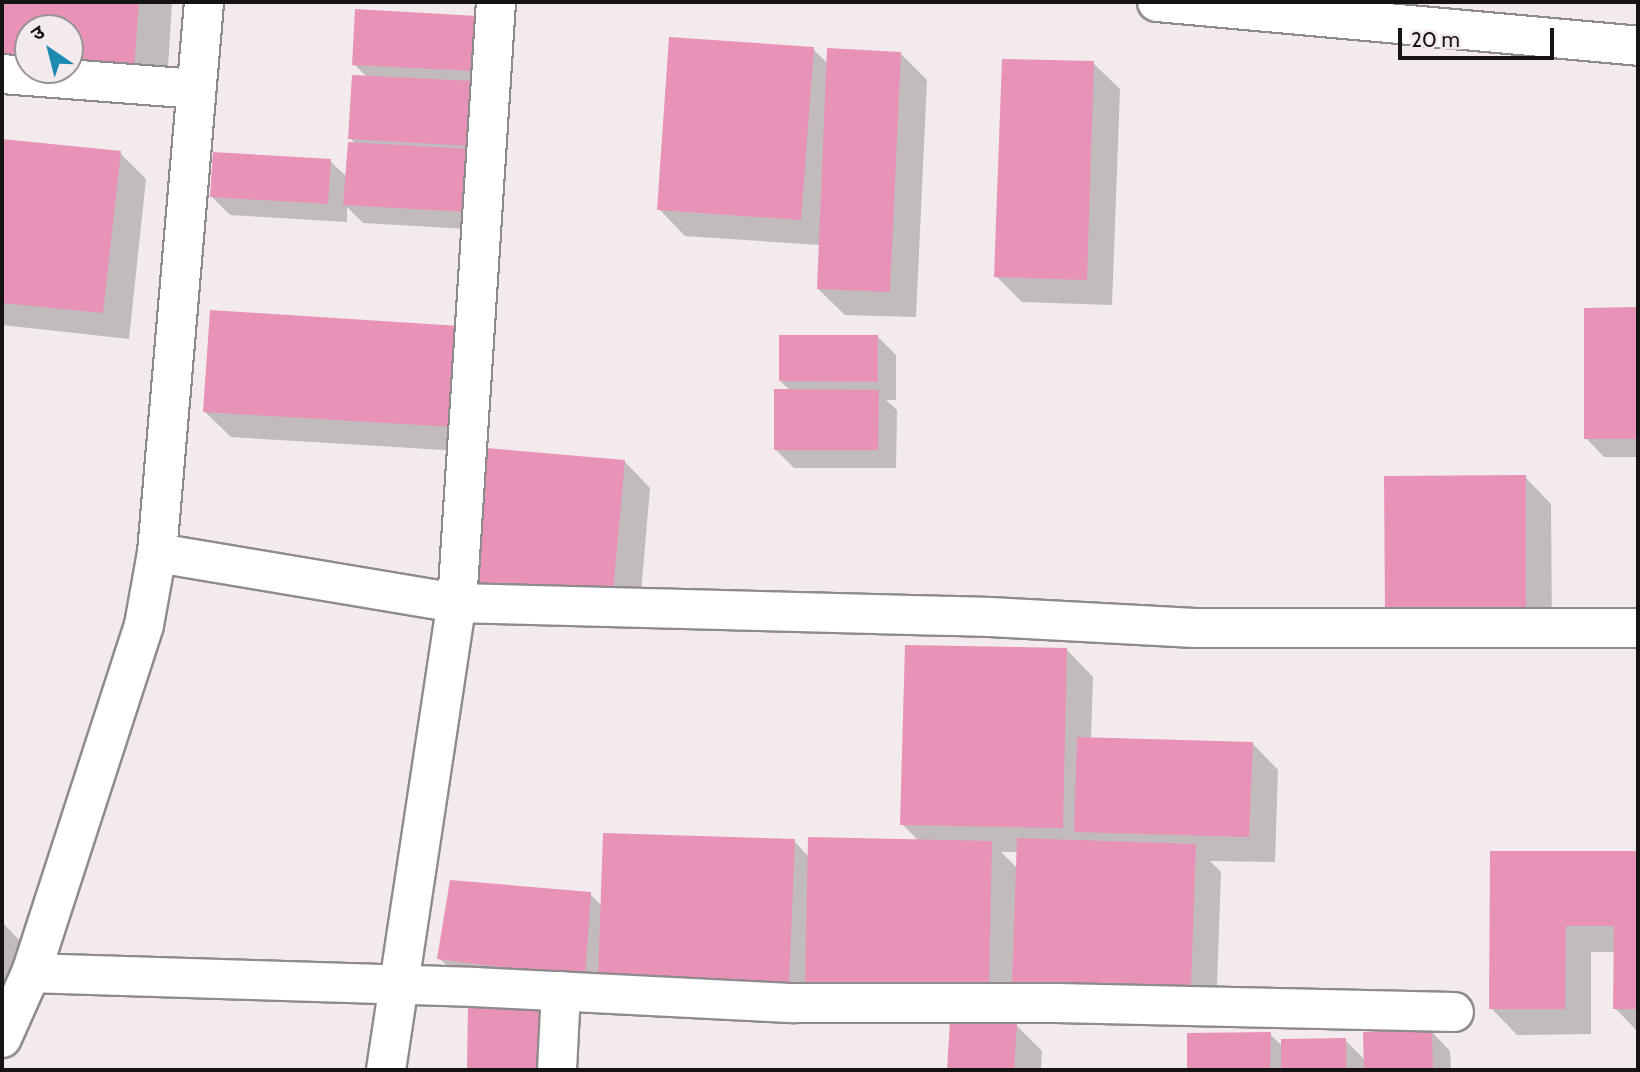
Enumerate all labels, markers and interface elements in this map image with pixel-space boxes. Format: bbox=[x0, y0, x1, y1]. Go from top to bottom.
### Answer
north arrow bbox=[14, 14, 84, 84]
scale bar bbox=[1402, 14, 1558, 58]
text: उ bbox=[27, 20, 49, 46]
text: 20 m bbox=[1411, 27, 1460, 52]

